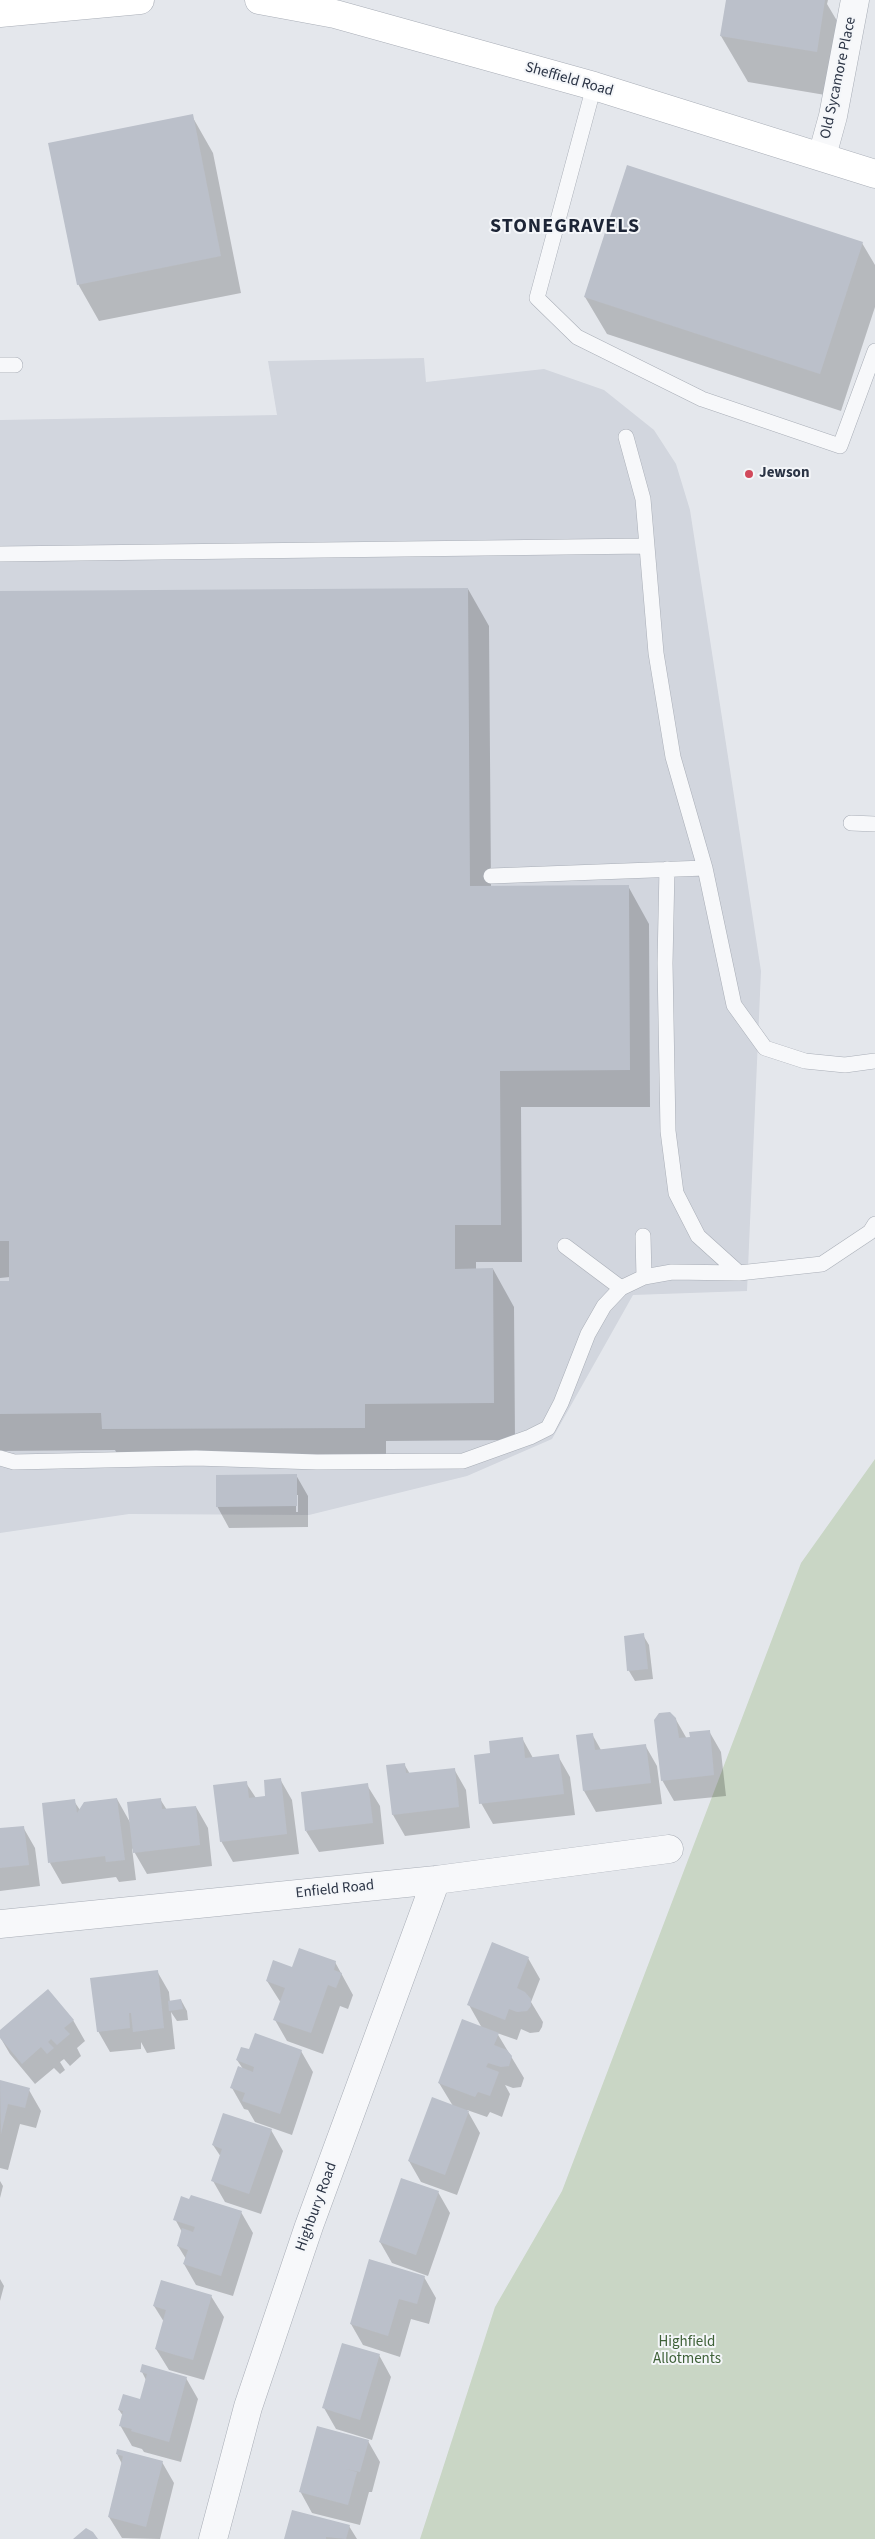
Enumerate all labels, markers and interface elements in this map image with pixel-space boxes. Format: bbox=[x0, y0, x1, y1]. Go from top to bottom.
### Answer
street label: Old Sycamore Place bbox=[817, 15, 861, 141]
street label: Sheffield Road bbox=[523, 59, 615, 101]
district label: STONEGRAVELS bbox=[488, 216, 642, 240]
place label: Jewson bbox=[759, 465, 810, 483]
marker: Jewson bbox=[743, 468, 755, 480]
street label: Enfield Road bbox=[295, 1877, 375, 1903]
street label: Highbury Road bbox=[293, 2160, 341, 2254]
park label: Highfield Allotments bbox=[653, 2334, 721, 2369]

